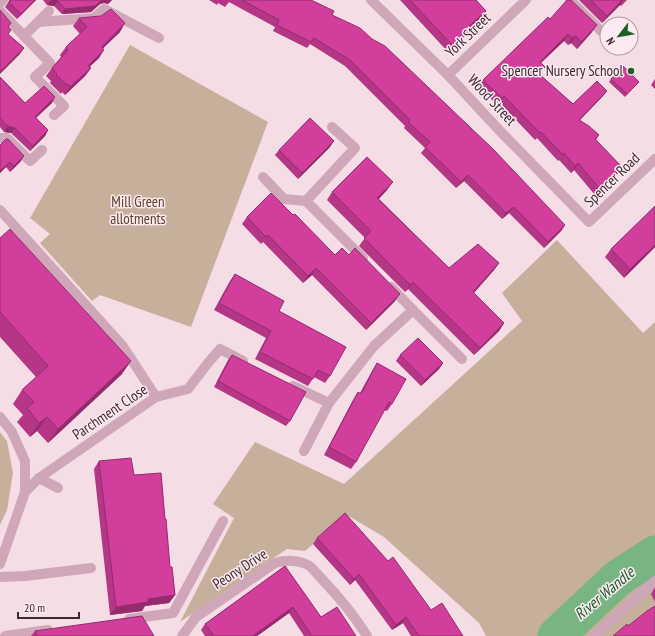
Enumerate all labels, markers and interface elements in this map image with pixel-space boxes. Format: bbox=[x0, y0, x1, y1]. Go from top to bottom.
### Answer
street label: York Street bbox=[441, 8, 494, 61]
north arrow bbox=[599, 16, 639, 56]
text: N bbox=[603, 35, 618, 47]
place label: Spencer Nursery School bbox=[501, 61, 624, 80]
marker: Spencer Nursery School bbox=[626, 66, 636, 76]
street label: Wood Street bbox=[464, 70, 521, 129]
street label: Spencer Road bbox=[580, 149, 643, 211]
park label: Mill Green allotments bbox=[110, 192, 166, 228]
street label: Parchment Close bbox=[69, 380, 151, 444]
street label: Peony Drive bbox=[209, 544, 271, 593]
water label: River Wandle bbox=[570, 561, 639, 624]
scale bar bbox=[18, 594, 79, 620]
text: 20 m bbox=[24, 600, 45, 615]

